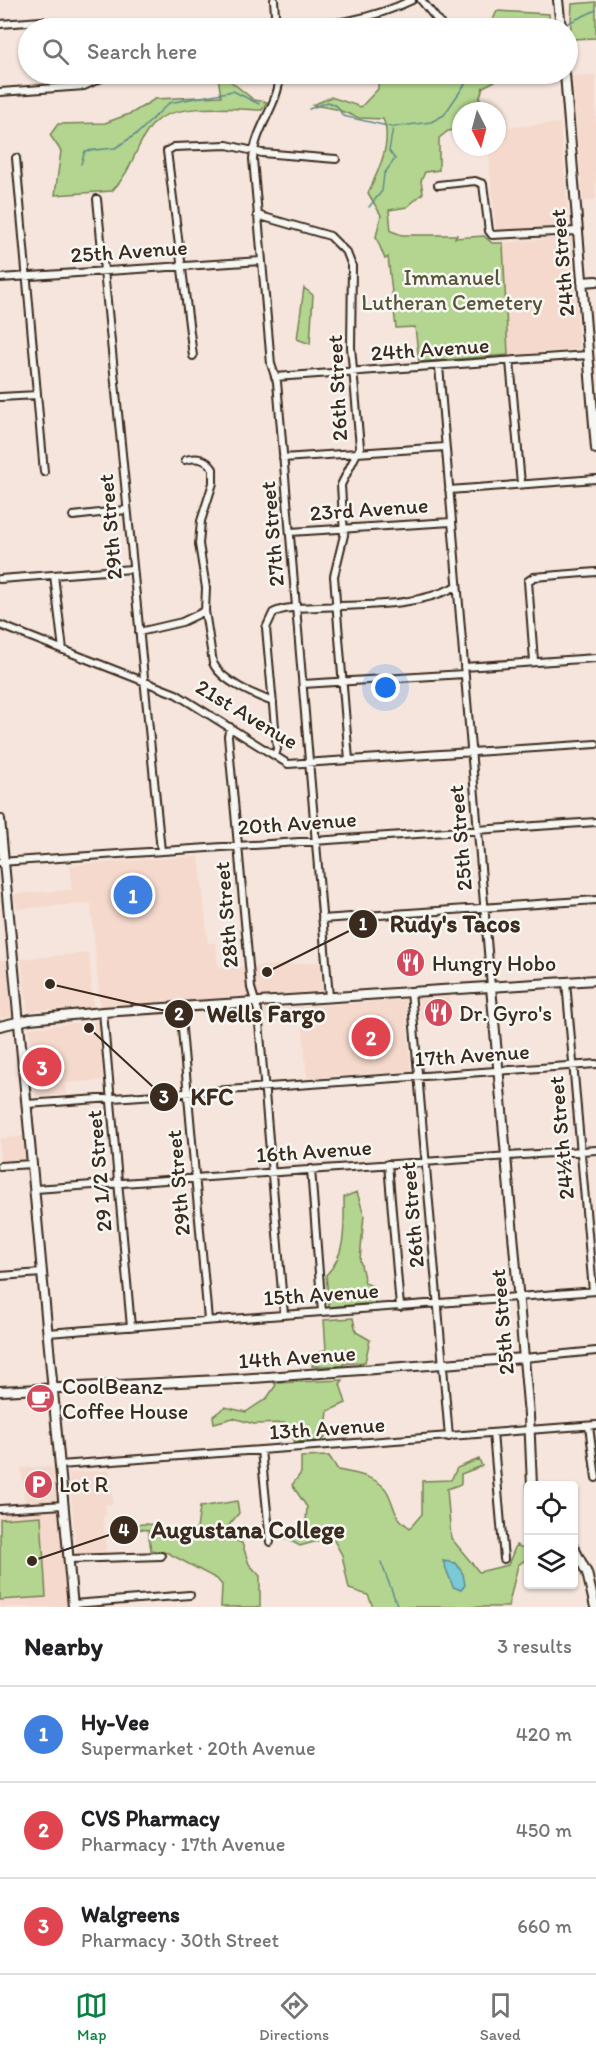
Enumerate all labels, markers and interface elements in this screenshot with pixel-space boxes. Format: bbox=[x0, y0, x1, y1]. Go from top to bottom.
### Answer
search box bbox=[18, 18, 578, 84]
icon: search bbox=[39, 35, 72, 68]
text: Search here bbox=[87, 38, 197, 65]
north arrow bbox=[452, 102, 506, 156]
street label: 24th Street bbox=[544, 208, 580, 318]
street label: 25th Avenue bbox=[69, 233, 189, 269]
park label: Immanuel Lutheran Cemetery bbox=[361, 264, 543, 316]
street label: 24th Avenue bbox=[370, 331, 490, 367]
street label: 26th Street bbox=[321, 334, 353, 442]
street label: 29th Street bbox=[92, 473, 128, 581]
street label: 27th Street bbox=[254, 480, 290, 588]
street label: 23rd Avenue bbox=[309, 491, 429, 527]
street label: 21st Avenue bbox=[191, 673, 303, 755]
your location bbox=[371, 673, 400, 702]
street label: 25th Street bbox=[442, 784, 478, 892]
street label: 20th Avenue bbox=[237, 805, 357, 841]
street label: 28th Street bbox=[208, 861, 244, 969]
pin: 1 bbox=[114, 872, 152, 918]
callout: Rudy's Tacos bbox=[348, 903, 533, 945]
text: Rudy's Tacos bbox=[390, 909, 521, 939]
text: 1 bbox=[359, 913, 368, 935]
restaurant icon: Hungry Hobo bbox=[395, 947, 427, 979]
place label: Hungry Hobo bbox=[432, 950, 556, 977]
callout: Wells Fargo bbox=[164, 993, 337, 1035]
restaurant icon: Dr. Gyro's bbox=[422, 997, 454, 1029]
text: Wells Fargo bbox=[206, 999, 326, 1029]
place label: Dr. Gyro's bbox=[459, 1000, 552, 1027]
text: 2 bbox=[174, 1003, 184, 1025]
pin: 2 bbox=[352, 1014, 391, 1060]
street label: 17th Avenue bbox=[414, 1038, 530, 1072]
pin: 3 bbox=[22, 1044, 62, 1090]
street label: 24½th Street bbox=[542, 1075, 580, 1201]
callout: KFC bbox=[149, 1076, 246, 1118]
text: KFC bbox=[190, 1082, 234, 1111]
text: 3 bbox=[159, 1086, 169, 1108]
street label: 29 1/2 Street bbox=[80, 1109, 118, 1233]
street label: 29th Street bbox=[160, 1129, 196, 1237]
street label: 16th Avenue bbox=[255, 1133, 373, 1169]
street label: 26th Street bbox=[394, 1161, 430, 1269]
street label: 25th Street bbox=[484, 1268, 520, 1376]
street label: 15th Avenue bbox=[262, 1276, 380, 1312]
street label: 14th Avenue bbox=[237, 1339, 357, 1375]
place label: CoolBeanz Coffee House bbox=[62, 1373, 188, 1425]
cafe icon: CoolBeanz Coffee House bbox=[25, 1383, 57, 1415]
street label: 13th Avenue bbox=[268, 1410, 386, 1446]
parking icon: Lot R bbox=[22, 1468, 54, 1500]
place label: Lot R bbox=[59, 1471, 108, 1498]
map controls bbox=[524, 1481, 578, 1589]
button: locate bbox=[524, 1481, 578, 1535]
callout: Augustana College bbox=[109, 1509, 357, 1551]
text: Augustana College bbox=[150, 1515, 345, 1545]
text: 4 bbox=[119, 1519, 130, 1541]
button: layers bbox=[524, 1535, 578, 1589]
text: Nearby bbox=[24, 1630, 103, 1662]
text: 3 results bbox=[497, 1634, 572, 1658]
text: Hy-Vee bbox=[81, 1709, 149, 1736]
text: 1 bbox=[39, 1722, 48, 1746]
text: 420 m bbox=[516, 1722, 572, 1746]
text: Supermarket · 20th Avenue bbox=[81, 1736, 316, 1760]
text: CVS Pharmacy bbox=[81, 1805, 220, 1832]
text: 2 bbox=[38, 1818, 49, 1842]
text: 450 m bbox=[516, 1818, 572, 1842]
text: Pharmacy · 17th Avenue bbox=[81, 1832, 285, 1856]
text: Walgreens bbox=[81, 1901, 180, 1928]
text: 3 bbox=[38, 1914, 49, 1938]
text: 660 m bbox=[517, 1914, 572, 1938]
text: Pharmacy · 30th Street bbox=[81, 1928, 279, 1952]
tab: Map bbox=[75, 1989, 108, 2044]
tab: Directions bbox=[259, 1989, 329, 2044]
tab: Saved bbox=[480, 1989, 521, 2044]

